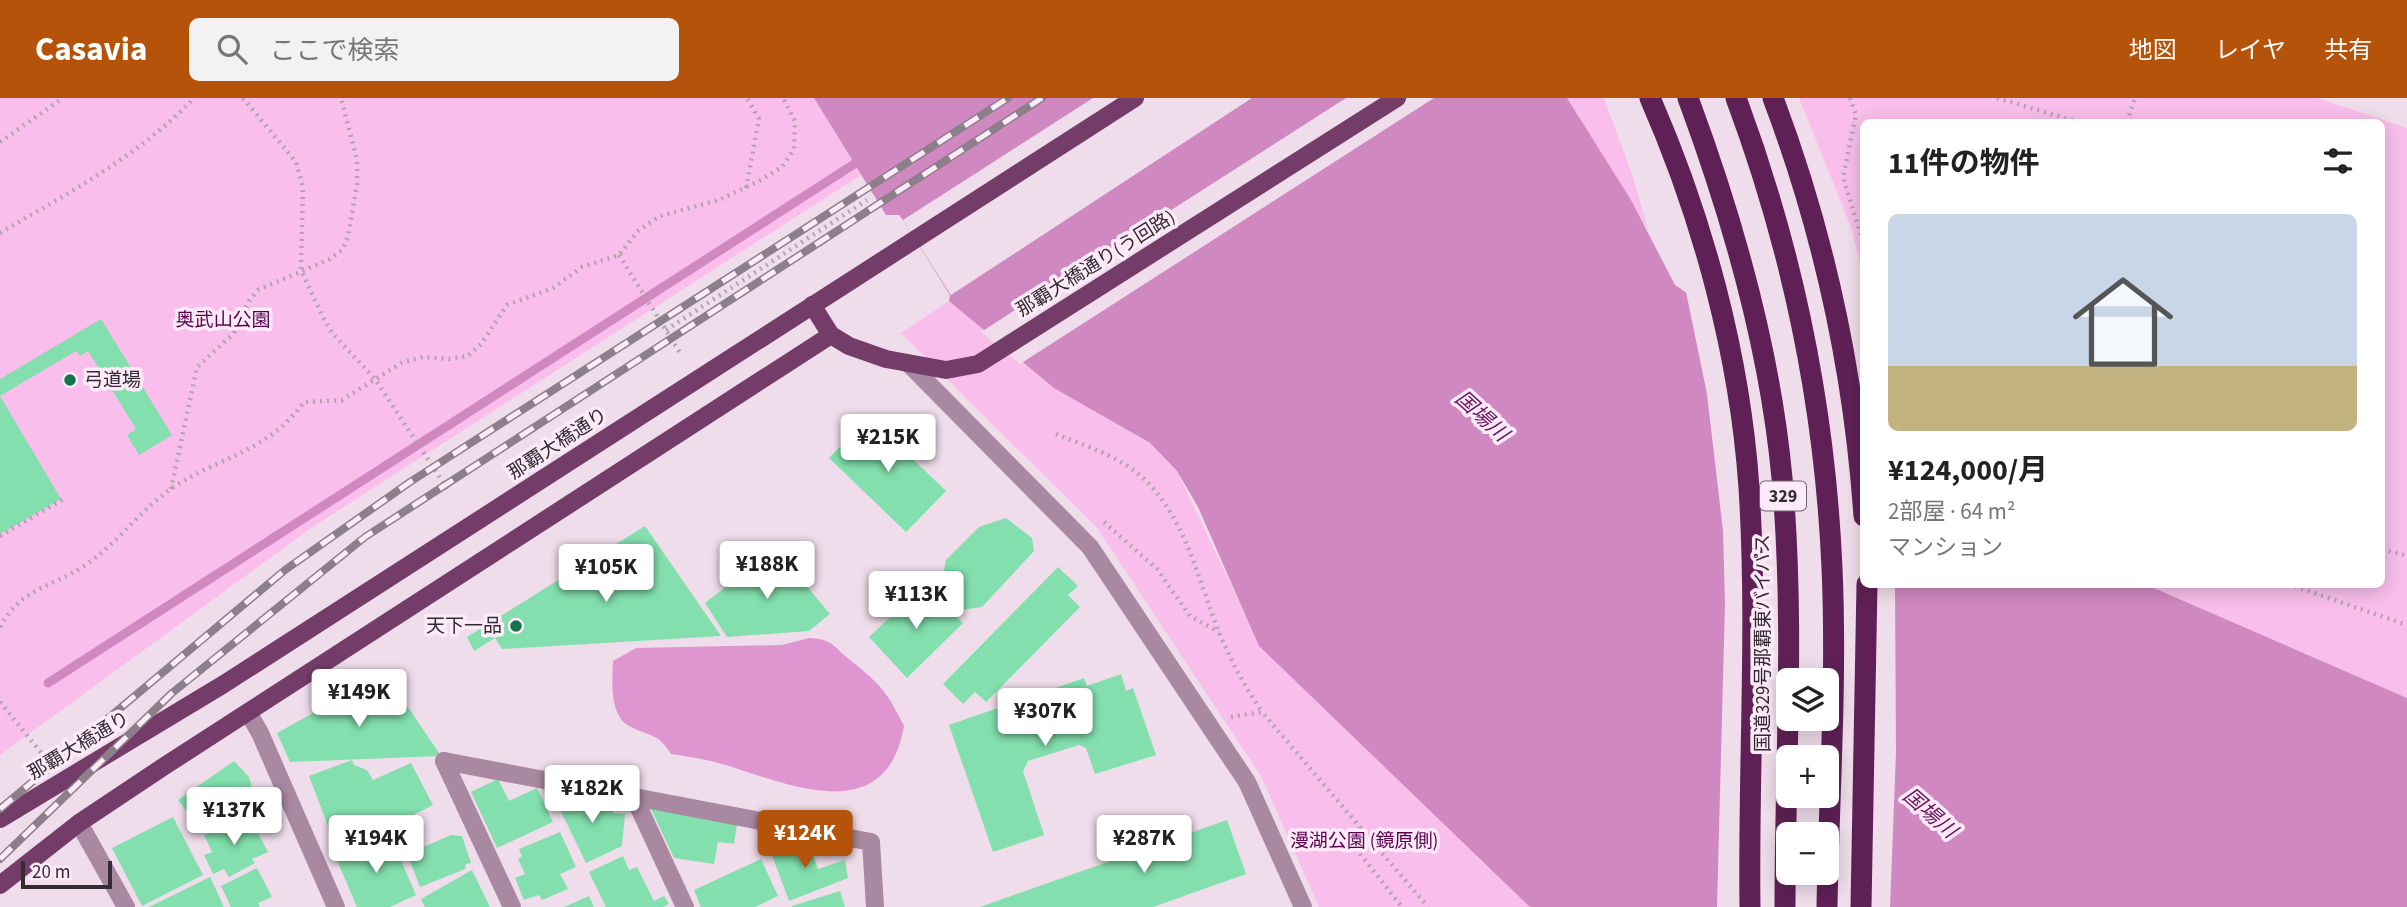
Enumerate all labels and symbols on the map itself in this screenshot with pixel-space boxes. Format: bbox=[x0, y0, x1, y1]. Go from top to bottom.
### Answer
street label: 那覇大橋通り(う回路) bbox=[1011, 204, 1181, 324]
park label: 奥武山公園 bbox=[175, 307, 271, 334]
place label: 弓道場 bbox=[84, 367, 141, 394]
marker: 弓道場 bbox=[62, 372, 78, 388]
water label: 国場川 bbox=[1449, 384, 1517, 450]
street label: 那覇大橋通り bbox=[503, 402, 613, 486]
pin: ¥215K bbox=[839, 414, 937, 474]
road number: 329 bbox=[1760, 482, 1806, 510]
street label: 国道329号那覇東バイパス bbox=[1750, 534, 1777, 752]
pin: ¥188K bbox=[718, 542, 816, 601]
pin: ¥105K bbox=[557, 545, 655, 604]
pin: ¥113K bbox=[867, 572, 965, 631]
place label: 天下一品 bbox=[426, 613, 502, 640]
marker: 天下一品 bbox=[508, 618, 524, 634]
pin: ¥149K bbox=[310, 670, 408, 729]
pin: ¥307K bbox=[996, 688, 1094, 748]
street label: 那覇大橋通り bbox=[23, 705, 135, 787]
pin: ¥182K bbox=[543, 766, 641, 825]
water label: 国場川 bbox=[1896, 781, 1965, 846]
pin: ¥137K bbox=[185, 788, 283, 847]
pin: ¥124K bbox=[756, 810, 854, 870]
pin: ¥194K bbox=[327, 816, 425, 875]
pin: ¥287K bbox=[1095, 816, 1193, 875]
park label: 漫湖公園 (鏡原側) bbox=[1290, 828, 1438, 855]
scale bar bbox=[21, 858, 112, 890]

